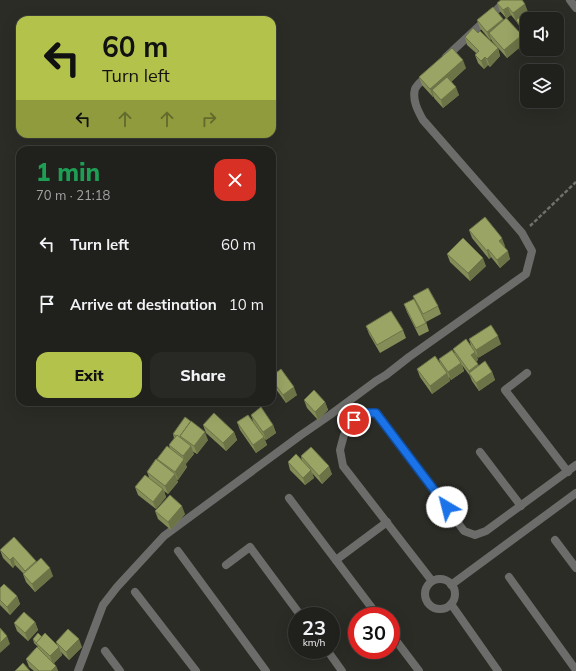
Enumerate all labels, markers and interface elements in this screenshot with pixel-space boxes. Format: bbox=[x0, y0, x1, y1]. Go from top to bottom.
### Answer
map controls bbox=[520, 12, 564, 108]
button: sound bbox=[520, 12, 564, 56]
text: 60 m bbox=[102, 29, 168, 64]
icon: left bbox=[36, 32, 88, 84]
text: Turn left bbox=[102, 64, 170, 87]
button: layers bbox=[520, 64, 564, 108]
icon: left bbox=[72, 108, 94, 130]
icon: ahead bbox=[114, 108, 136, 130]
icon: ahead bbox=[156, 108, 178, 130]
icon: right bbox=[198, 108, 220, 130]
text: 1 min bbox=[36, 157, 100, 187]
button: close bbox=[214, 159, 256, 201]
text: 70 m · 21:18 bbox=[36, 187, 110, 203]
icon: left bbox=[36, 233, 58, 255]
text: Turn left bbox=[70, 235, 129, 254]
text: 60 m bbox=[221, 235, 256, 254]
icon: arrive bbox=[36, 293, 58, 315]
text: Arrive at destination bbox=[70, 295, 217, 314]
text: 10 m bbox=[229, 295, 264, 314]
button: Exit bbox=[36, 352, 142, 398]
button: Share bbox=[150, 352, 256, 398]
pin bbox=[337, 403, 371, 437]
icon: arrive bbox=[343, 409, 365, 431]
position arrow bbox=[426, 486, 468, 528]
speed limit sign: 30 bbox=[348, 607, 400, 659]
text: 23 bbox=[302, 615, 326, 640]
text: km/h bbox=[303, 636, 325, 649]

